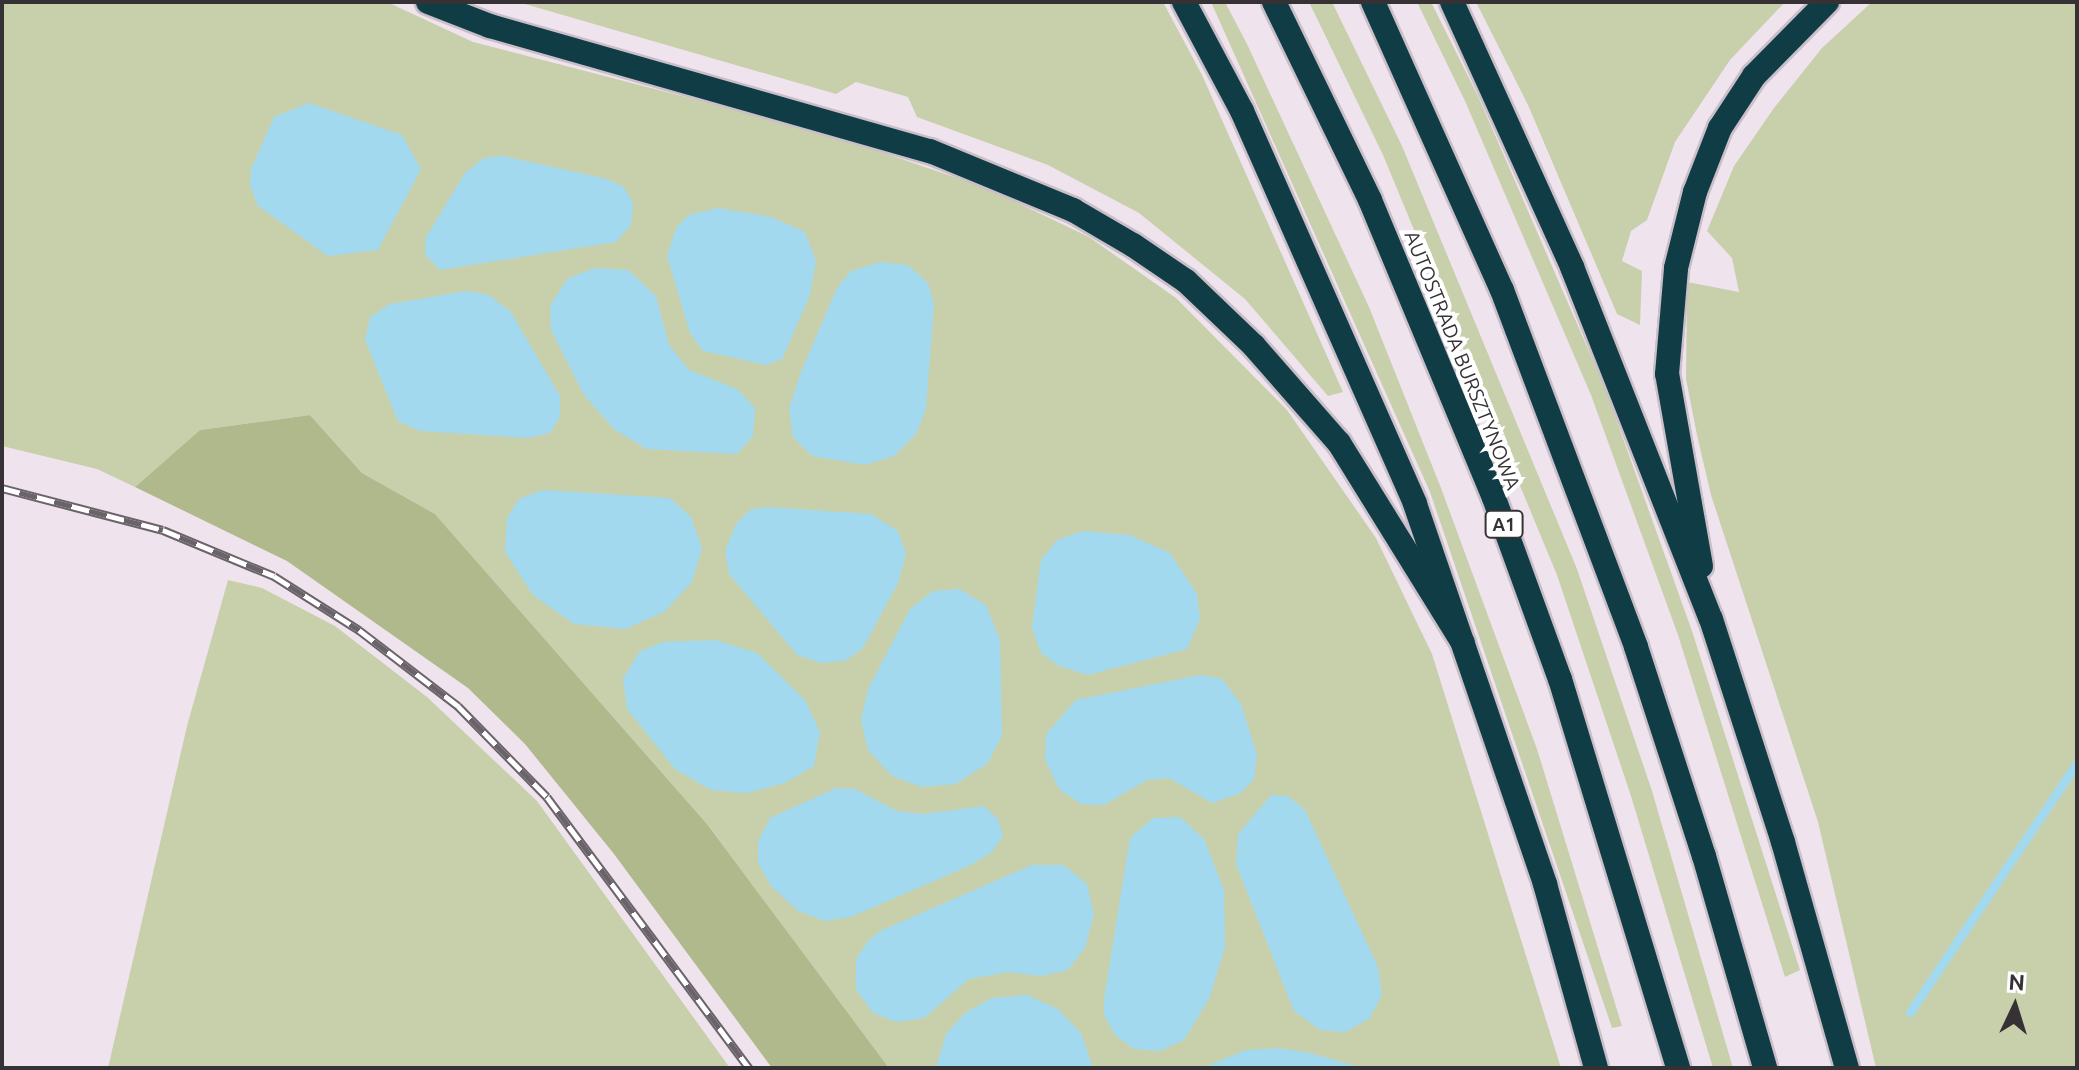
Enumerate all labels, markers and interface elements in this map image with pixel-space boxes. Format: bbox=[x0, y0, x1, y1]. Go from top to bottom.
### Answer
street label: AUTOSTRADA BURSZTYNOWA bbox=[1400, 227, 1526, 493]
road number: A1 bbox=[1484, 510, 1524, 538]
north arrow bbox=[1975, 966, 2055, 1046]
text: N bbox=[2008, 969, 2026, 995]

